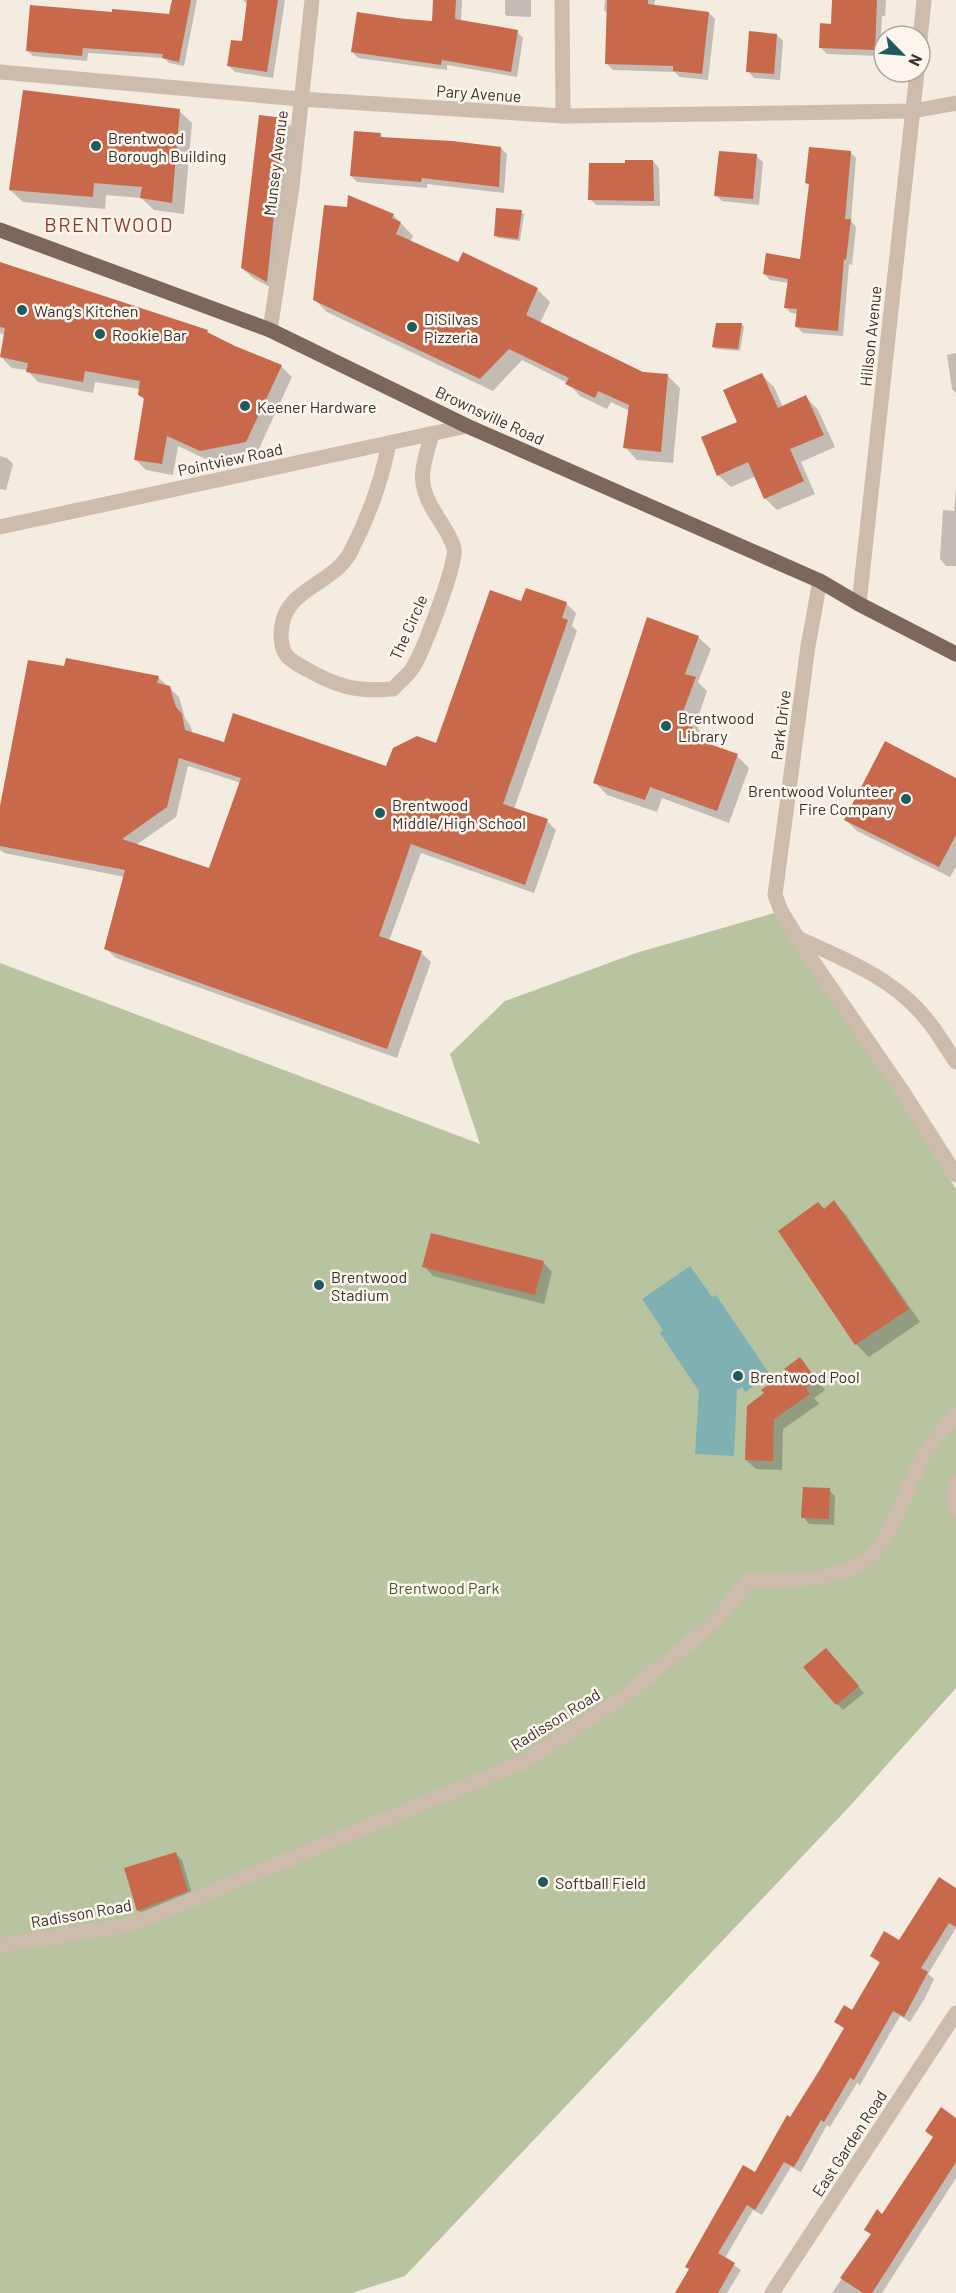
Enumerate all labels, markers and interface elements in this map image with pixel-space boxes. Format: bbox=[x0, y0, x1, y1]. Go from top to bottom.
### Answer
north arrow bbox=[872, 24, 932, 84]
text: N bbox=[905, 52, 927, 69]
street label: Pary Avenue bbox=[436, 81, 522, 105]
street label: Munsey Avenue bbox=[259, 109, 291, 217]
place label: Brentwood Borough Building bbox=[108, 128, 226, 165]
marker: Brentwood Borough Building bbox=[89, 139, 103, 153]
district label: BRENTWOOD bbox=[44, 212, 174, 236]
street label: Hillson Avenue bbox=[855, 285, 885, 387]
place label: Wang's Kitchen bbox=[34, 301, 138, 320]
marker: Wang's Kitchen bbox=[15, 303, 29, 317]
place label: DiSilvas Pizzeria bbox=[424, 309, 478, 346]
marker: DiSilvas Pizzeria bbox=[405, 320, 419, 334]
place label: Rookie Bar bbox=[112, 325, 187, 344]
marker: Rookie Bar bbox=[93, 327, 107, 341]
street label: Brownsville Road bbox=[433, 382, 547, 448]
place label: Keener Hardware bbox=[257, 397, 377, 416]
marker: Keener Hardware bbox=[238, 399, 252, 413]
street label: Pointview Road bbox=[176, 439, 284, 479]
street label: The Circle bbox=[385, 591, 431, 663]
street label: Park Drive bbox=[766, 689, 794, 761]
place label: Brentwood Library bbox=[678, 708, 754, 745]
marker: Brentwood Library bbox=[659, 719, 673, 733]
place label: Brentwood Volunteer Fire Company bbox=[748, 781, 895, 818]
marker: Brentwood Volunteer Fire Company bbox=[899, 792, 913, 806]
place label: Brentwood Middle/High School bbox=[392, 795, 526, 832]
marker: Brentwood Middle/High School bbox=[373, 806, 387, 820]
place label: Brentwood Stadium bbox=[331, 1267, 407, 1304]
marker: Brentwood Stadium bbox=[312, 1278, 326, 1292]
place label: Brentwood Pool bbox=[750, 1367, 860, 1386]
marker: Brentwood Pool bbox=[731, 1369, 745, 1383]
park label: Brentwood Park bbox=[389, 1578, 499, 1597]
street label: Radisson Road bbox=[507, 1684, 603, 1754]
place label: Softball Field bbox=[555, 1873, 646, 1892]
marker: Softball Field bbox=[536, 1875, 550, 1889]
street label: Radisson Road bbox=[29, 1895, 133, 1931]
street label: East Garden Road bbox=[808, 2086, 890, 2200]

